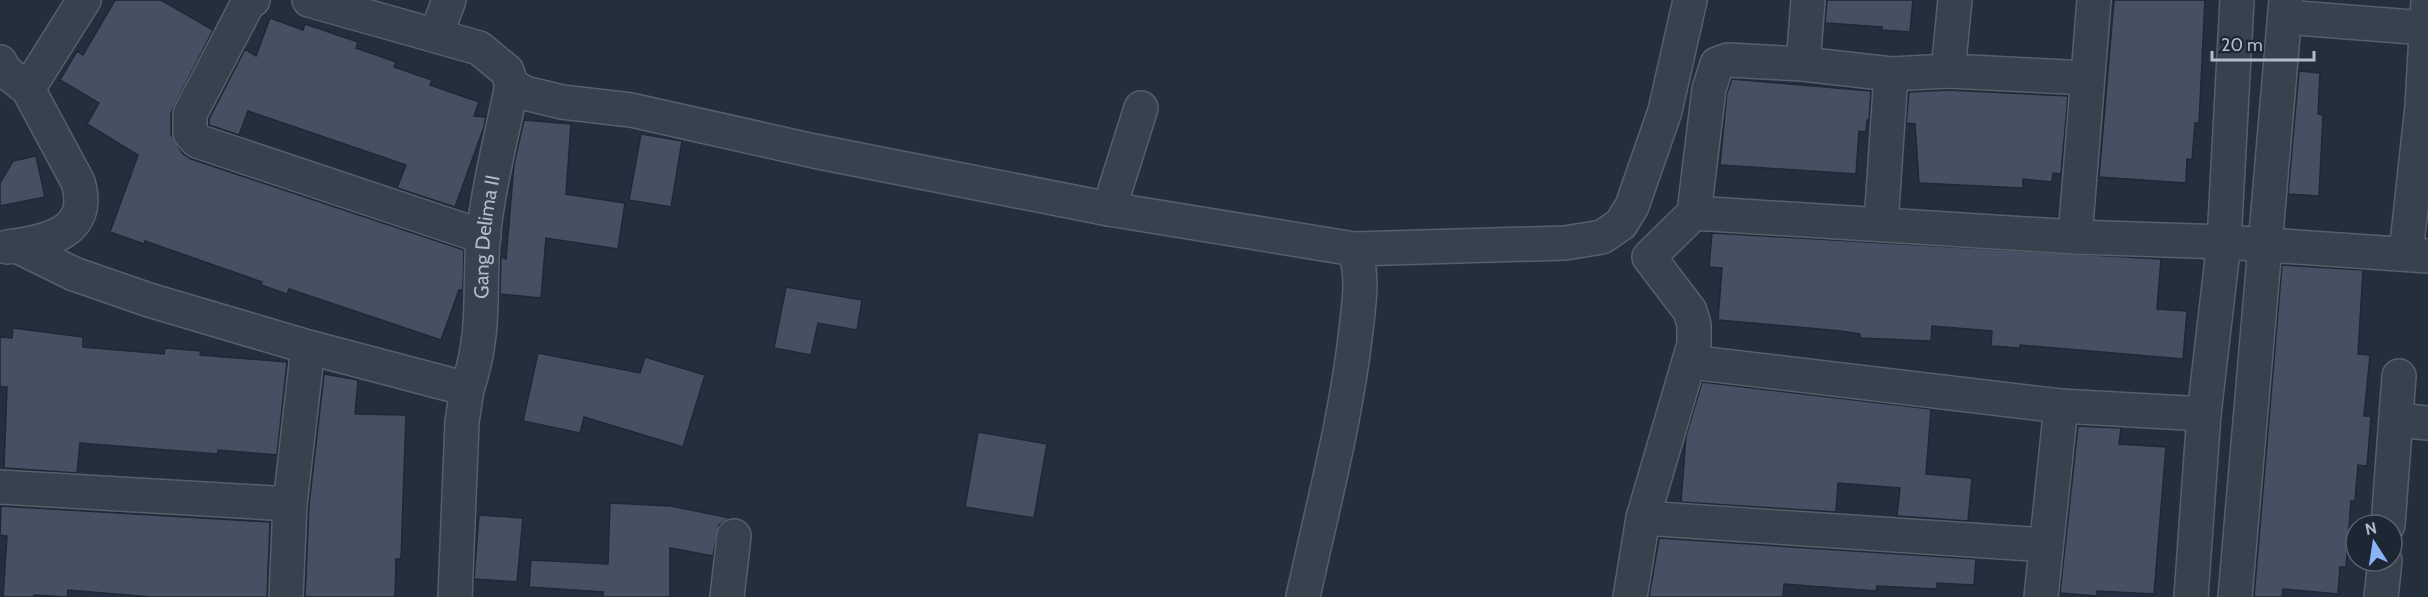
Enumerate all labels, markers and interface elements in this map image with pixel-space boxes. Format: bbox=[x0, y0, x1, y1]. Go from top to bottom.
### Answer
scale bar bbox=[2212, 24, 2314, 62]
text: 20 m bbox=[2221, 34, 2263, 56]
street label: Gang Delima II bbox=[469, 173, 505, 299]
north arrow bbox=[2344, 513, 2404, 573]
text: N bbox=[2363, 518, 2378, 539]

